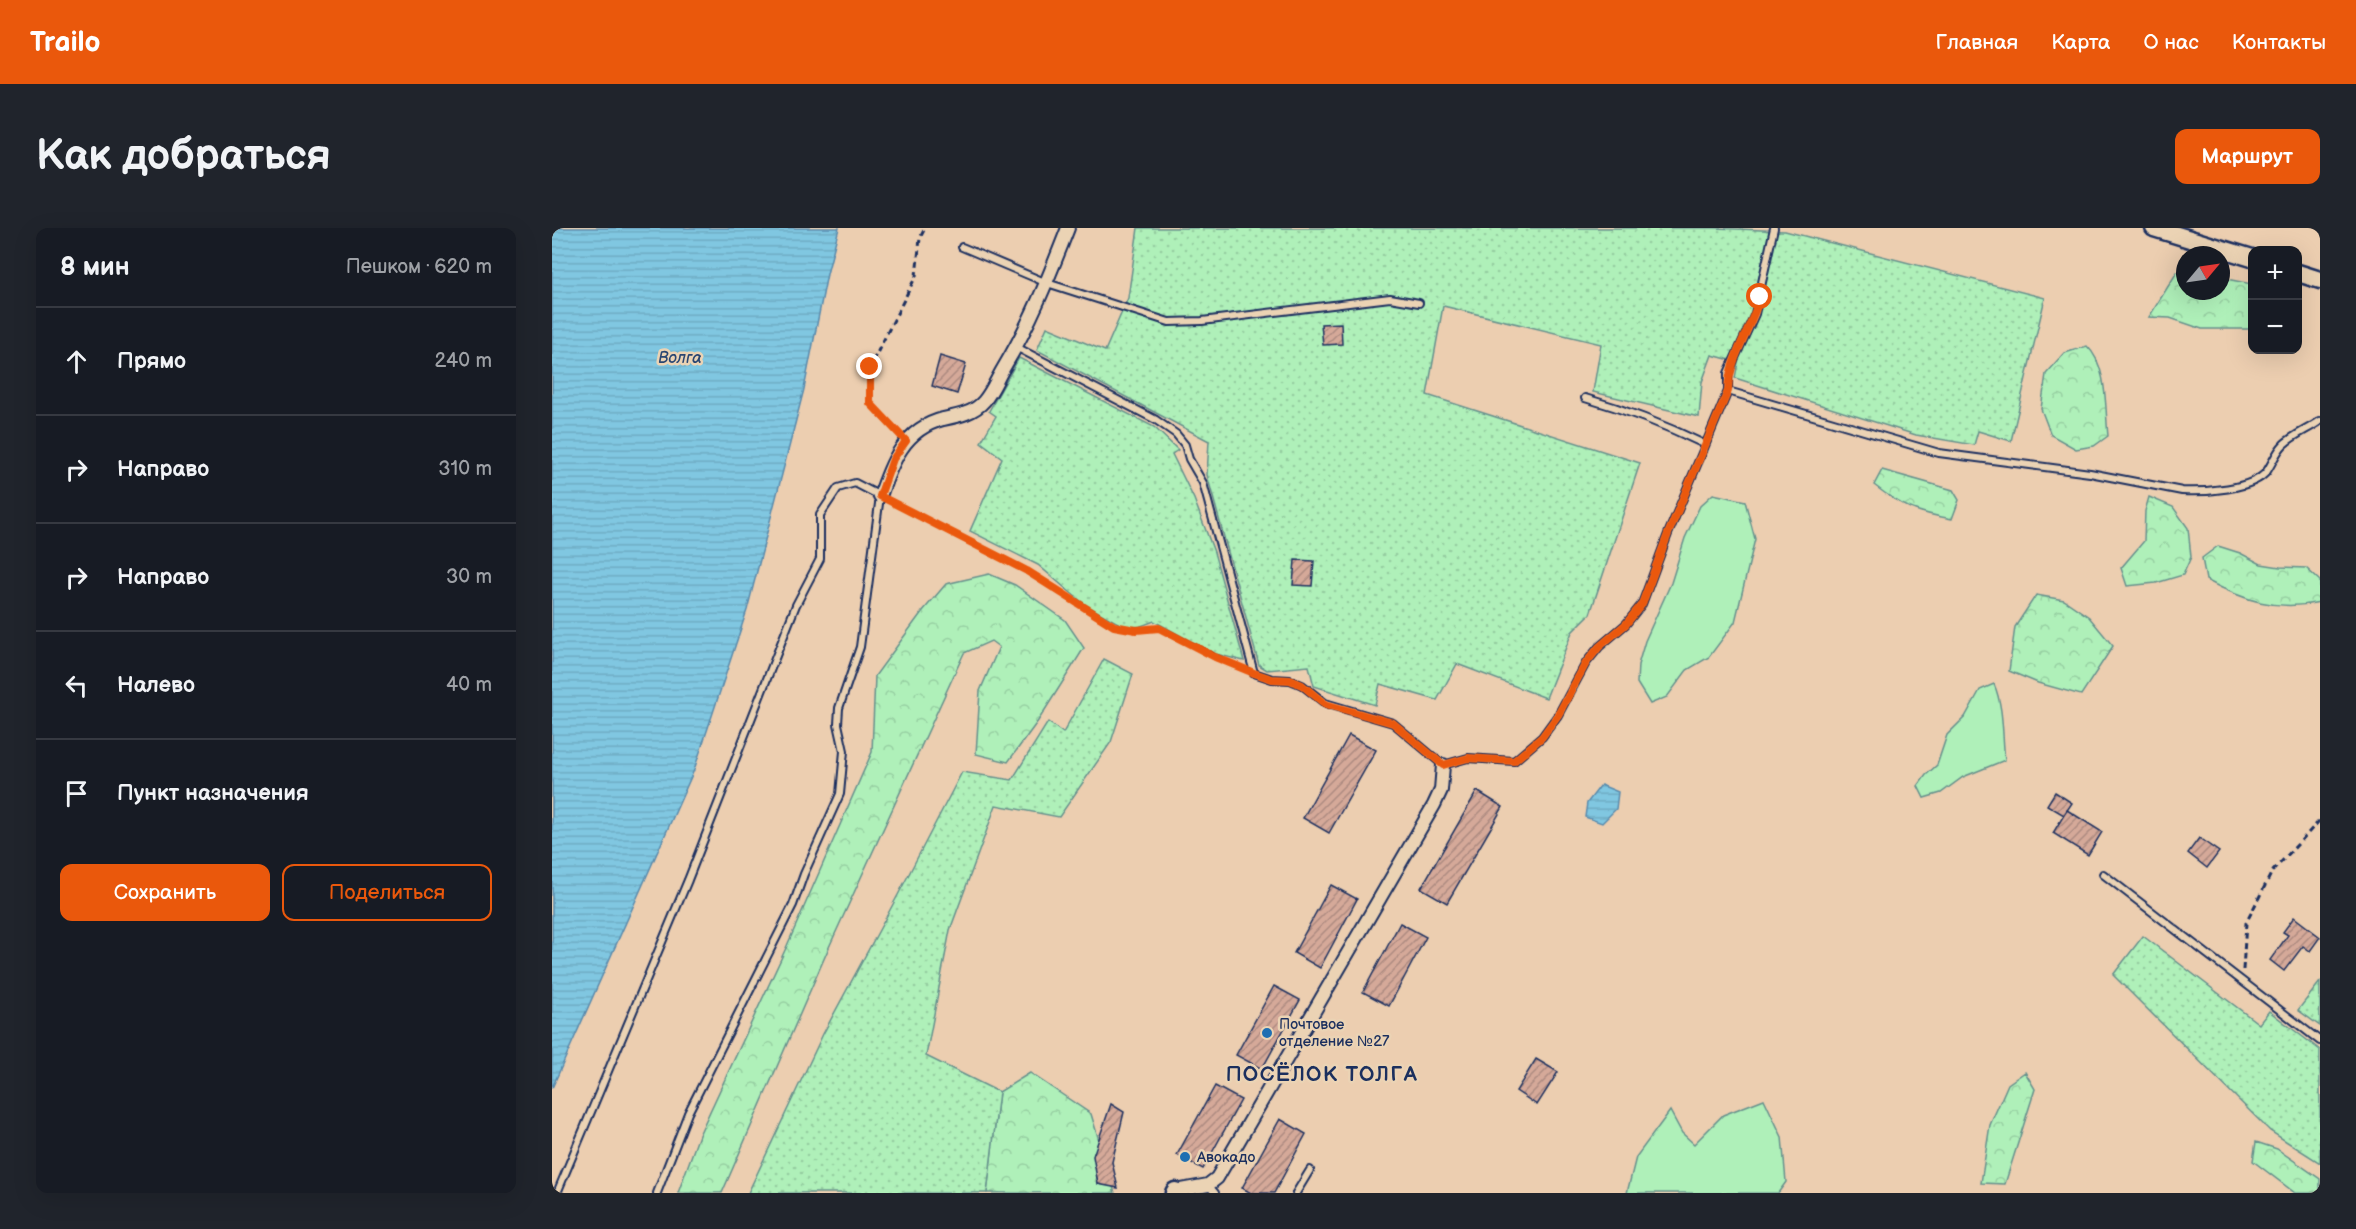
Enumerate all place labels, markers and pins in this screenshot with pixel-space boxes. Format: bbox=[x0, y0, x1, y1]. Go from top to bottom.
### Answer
place label: Почтовое отделение №27 bbox=[1279, 1015, 1390, 1051]
marker: Почтовое отделение №27 bbox=[1260, 1026, 1274, 1040]
place label: Авокадо bbox=[1196, 1148, 1255, 1167]
marker: Авокадо bbox=[1178, 1150, 1192, 1164]

